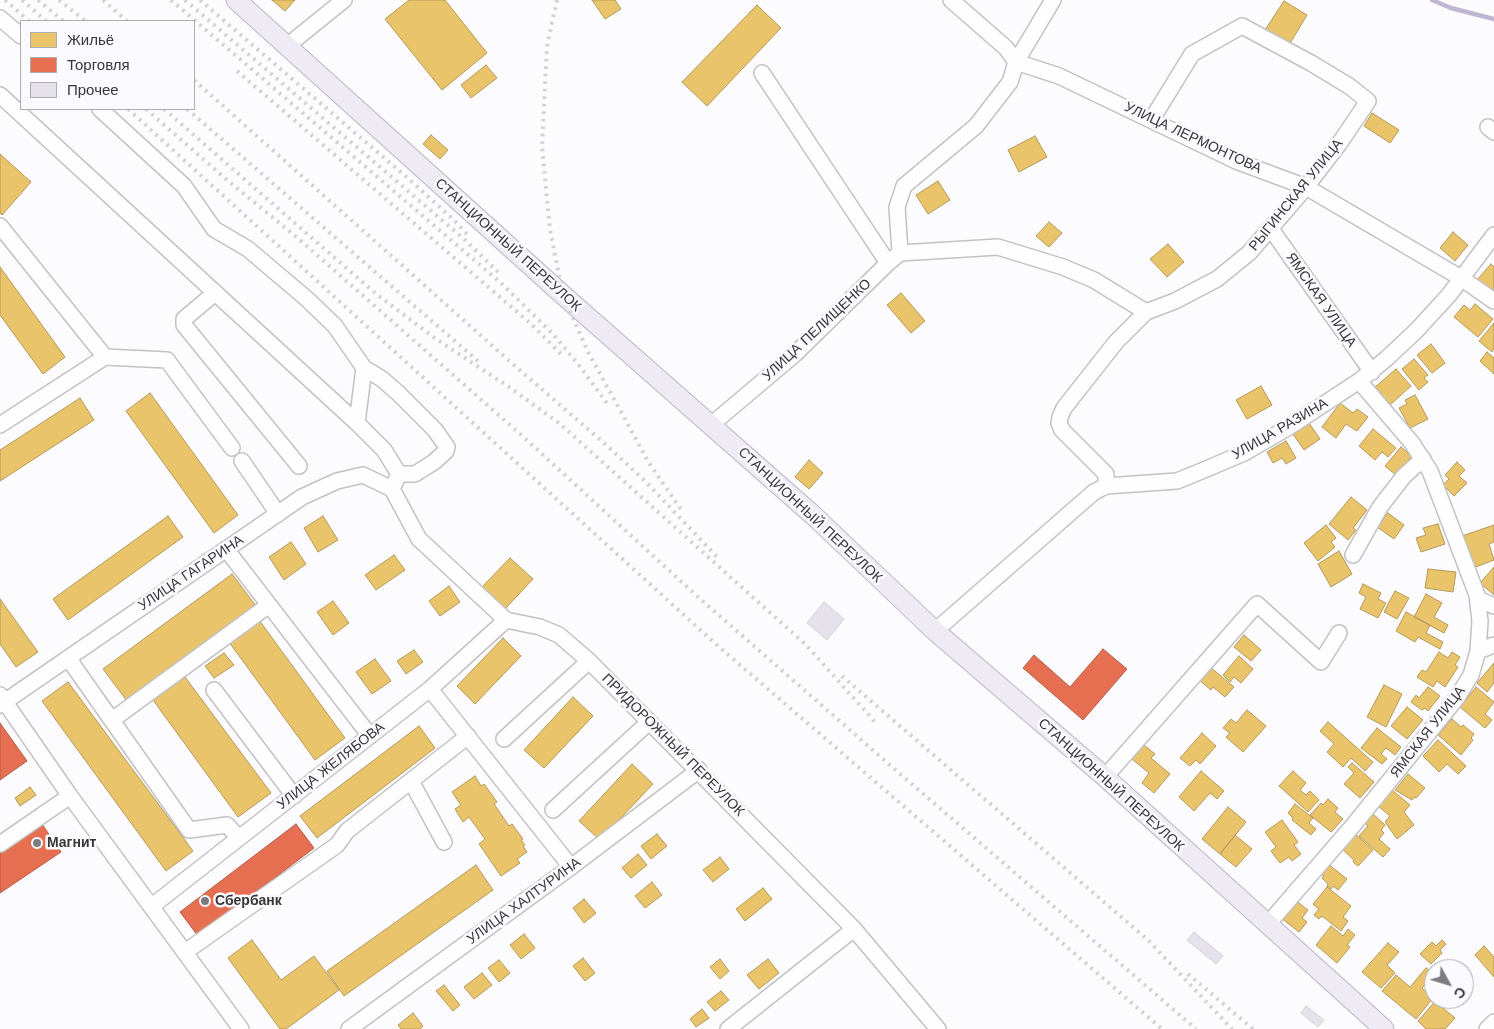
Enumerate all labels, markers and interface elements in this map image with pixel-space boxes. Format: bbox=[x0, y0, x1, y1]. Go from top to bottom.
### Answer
legend bbox=[20, 20, 195, 110]
text: Жильё bbox=[67, 31, 114, 49]
text: Торговля bbox=[67, 56, 130, 74]
text: Прочее bbox=[67, 81, 119, 99]
street label: УЛИЦА ЛЕРМОНТОВА bbox=[1122, 99, 1264, 177]
street label: РЫГИНСКАЯ УЛИЦА bbox=[1246, 136, 1346, 254]
street label: СТАНЦИОННЫЙ ПЕРЕУЛОК bbox=[432, 175, 584, 315]
street label: ЯМСКАЯ УЛИЦА bbox=[1282, 249, 1360, 351]
street label: УЛИЦА ПЕЛИЩЕНКО bbox=[759, 275, 875, 385]
street label: УЛИЦА РАЗИНА bbox=[1229, 395, 1331, 463]
street label: СТАНЦИОННЫЙ ПЕРЕУЛОК bbox=[735, 444, 885, 586]
street label: УЛИЦА ГАГАРИНА bbox=[135, 532, 247, 614]
street label: ПРИДОРОЖНЫЙ ПЕРЕУЛОК bbox=[598, 670, 748, 820]
street label: ЯМСКАЯ УЛИЦА bbox=[1387, 683, 1469, 781]
street label: СТАНЦИОННЫЙ ПЕРЕУЛОК bbox=[1035, 715, 1187, 855]
street label: УЛИЦА ЖЕЛЯБОВА bbox=[274, 719, 388, 813]
place label: Магнит bbox=[47, 835, 96, 851]
marker: Магнит bbox=[31, 837, 43, 849]
street label: УЛИЦА ХАЛТУРИНА bbox=[464, 854, 584, 948]
place label: Сбербанк bbox=[215, 893, 282, 909]
marker: Сбербанк bbox=[199, 895, 211, 907]
north arrow bbox=[1424, 959, 1474, 1009]
text: С bbox=[1450, 984, 1469, 1002]

